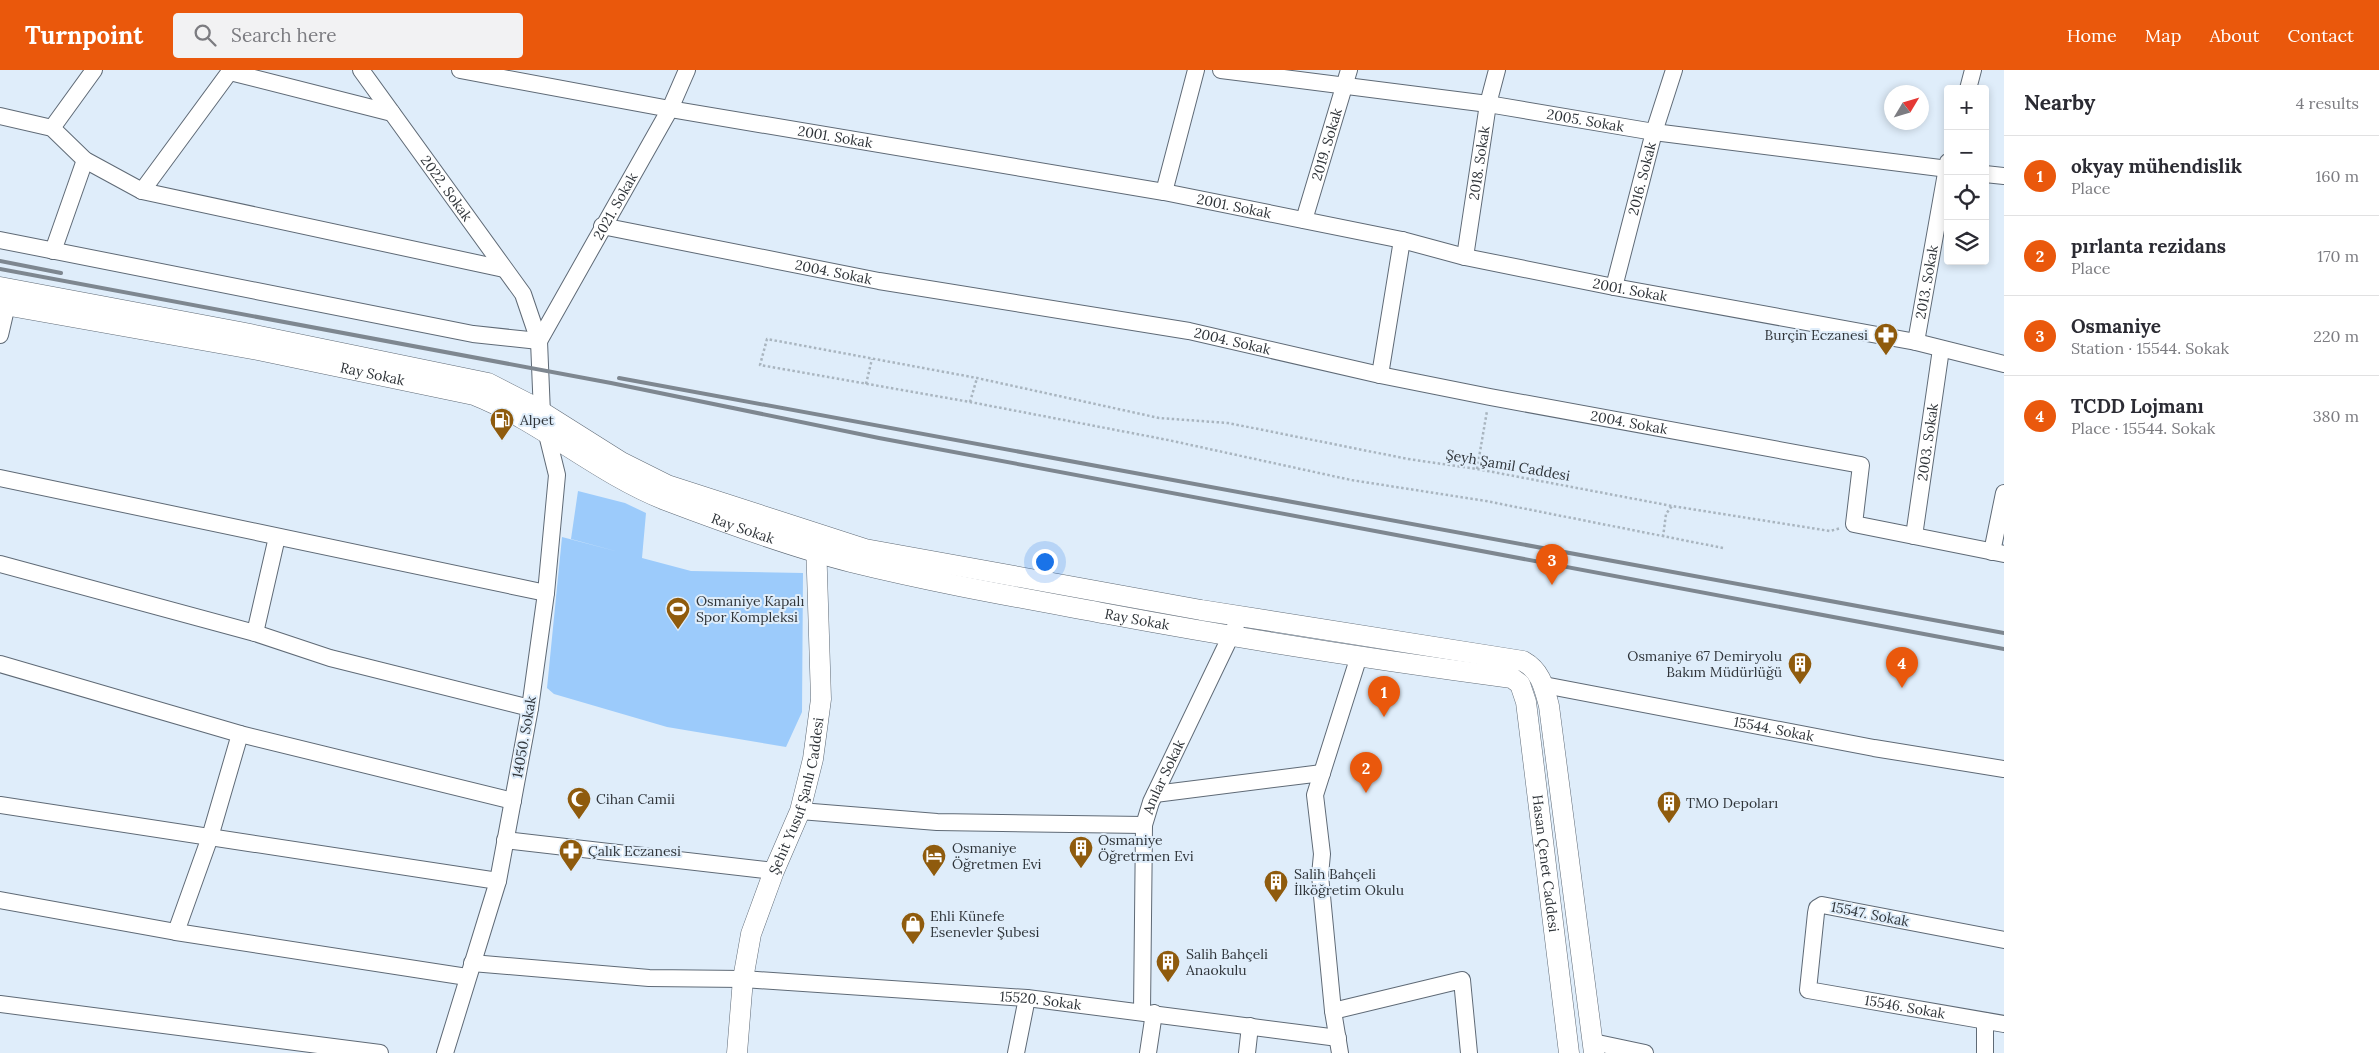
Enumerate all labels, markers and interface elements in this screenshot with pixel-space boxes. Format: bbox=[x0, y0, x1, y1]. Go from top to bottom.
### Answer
search box bbox=[173, 13, 523, 58]
text: Turnpoint bbox=[25, 20, 143, 51]
icon: search bbox=[191, 21, 219, 49]
text: Search here bbox=[231, 23, 337, 47]
text: Home bbox=[2067, 24, 2117, 47]
text: Map bbox=[2145, 24, 2181, 47]
text: About bbox=[2209, 24, 2259, 47]
text: Contact bbox=[2287, 24, 2354, 47]
north arrow bbox=[1884, 85, 1929, 130]
map controls bbox=[1944, 85, 1989, 265]
button: + bbox=[1944, 85, 1989, 130]
text: Nearby bbox=[2024, 89, 2095, 116]
text: 4 results bbox=[2296, 93, 2359, 113]
street label: 2019. Sokak bbox=[1307, 105, 1346, 183]
street label: 2005. Sokak bbox=[1545, 105, 1626, 136]
street label: 2001. Sokak bbox=[796, 122, 874, 152]
street label: 2018. Sokak bbox=[1465, 124, 1494, 201]
button: − bbox=[1944, 130, 1989, 175]
street label: 2016. Sokak bbox=[1624, 140, 1660, 217]
street label: 2022. Sokak bbox=[417, 152, 477, 225]
text: okyay mühendislik bbox=[2071, 154, 2242, 178]
text: 1 bbox=[2037, 166, 2043, 186]
text: 160 m bbox=[2315, 166, 2359, 186]
street label: 2021. Sokak bbox=[589, 169, 642, 243]
button: locate bbox=[1944, 175, 1989, 220]
text: Place bbox=[2071, 178, 2110, 198]
street label: 2001. Sokak bbox=[1195, 190, 1273, 223]
button: layers bbox=[1944, 220, 1989, 265]
text: pırlanta rezidans bbox=[2071, 234, 2226, 258]
street label: 2013. Sokak bbox=[1911, 243, 1942, 320]
text: 2 bbox=[2036, 246, 2044, 266]
text: 170 m bbox=[2317, 246, 2359, 266]
street label: 2004. Sokak bbox=[793, 256, 874, 288]
text: Place bbox=[2071, 258, 2110, 278]
street label: 2001. Sokak bbox=[1591, 274, 1669, 306]
text: Osmaniye bbox=[2071, 314, 2161, 338]
pharmacy icon: Burçin Eczanesi bbox=[1873, 322, 1899, 356]
street label: 2004. Sokak bbox=[1192, 323, 1273, 359]
place label: Burçin Eczanesi bbox=[1765, 326, 1868, 344]
text: 3 bbox=[2036, 326, 2044, 346]
text: 220 m bbox=[2313, 326, 2359, 346]
text: Station · 15544. Sokak bbox=[2071, 338, 2229, 358]
street label: Ray Sokak bbox=[339, 358, 407, 389]
text: TCDD Lojmanı bbox=[2071, 394, 2204, 418]
street label: 2003. Sokak bbox=[1913, 401, 1942, 482]
text: 4 bbox=[2036, 406, 2044, 426]
text: 380 m bbox=[2313, 406, 2359, 426]
fuel station icon: Alpet bbox=[489, 407, 515, 441]
street label: 2004. Sokak bbox=[1589, 407, 1670, 438]
place label: Alpet bbox=[519, 411, 554, 429]
text: Place · 15544. Sokak bbox=[2071, 418, 2215, 438]
street label: Şeyh Şamil Caddesi bbox=[1445, 445, 1572, 485]
street label: Ray Sokak bbox=[709, 509, 777, 548]
pin: 3 bbox=[1536, 544, 1568, 585]
your location bbox=[1032, 549, 1058, 575]
place label: Osmaniye Kapalı Spor Kompleksi bbox=[696, 592, 804, 626]
sports icon: Osmaniye Kapalı Spor Kompleksi bbox=[665, 596, 691, 630]
street label: Ray Sokak bbox=[1103, 605, 1171, 634]
place label: Osmaniye 67 Demiryolu Bakım Müdürlüğü bbox=[1627, 647, 1782, 681]
pin: 4 bbox=[1886, 647, 1918, 688]
building icon: Osmaniye 67 Demiryolu Bakım Müdürlüğü bbox=[1787, 651, 1813, 685]
pin: 1 bbox=[1368, 676, 1400, 717]
street label: 14050. Sokak bbox=[508, 694, 540, 779]
street label: 15544. Sokak bbox=[1732, 712, 1816, 745]
street label: Şehit Yusuf Şanlı Caddesi bbox=[765, 716, 827, 877]
street label: Anılar Sokak bbox=[1139, 736, 1189, 817]
pin: 2 bbox=[1350, 752, 1382, 793]
mosque icon: Cihan Camii bbox=[566, 786, 592, 820]
place label: Cihan Camii bbox=[596, 790, 675, 808]
building icon: TMO Depoları bbox=[1656, 790, 1682, 824]
street label: Hasan Çenet Caddesi bbox=[1528, 794, 1563, 933]
place label: TMO Depoları bbox=[1686, 794, 1778, 812]
place label: Osmaniye Öğretrmen Evi bbox=[1098, 831, 1194, 865]
building icon: Osmaniye Öğretrmen Evi bbox=[1068, 835, 1094, 869]
pharmacy icon: Çalık Eczanesi bbox=[558, 838, 584, 872]
place label: Osmaniye Öğretmen Evi bbox=[952, 839, 1042, 873]
place label: Çalık Eczanesi bbox=[588, 842, 681, 860]
hotel icon: Osmaniye Öğretmen Evi bbox=[921, 843, 947, 877]
place label: Salih Bahçeli İlköğretim Okulu bbox=[1294, 865, 1404, 899]
building icon: Salih Bahçeli İlköğretim Okulu bbox=[1263, 869, 1289, 903]
street label: 15547. Sokak bbox=[1829, 898, 1911, 930]
place label: Ehli Künefe Esenevler Şubesi bbox=[930, 907, 1039, 941]
shop icon: Ehli Künefe Esenevler Şubesi bbox=[900, 911, 926, 945]
place label: Salih Bahçeli Anaokulu bbox=[1185, 945, 1268, 979]
building icon: Salih Bahçeli Anaokulu bbox=[1155, 949, 1181, 983]
street label: 15520. Sokak bbox=[999, 987, 1083, 1014]
street label: 15546. Sokak bbox=[1863, 991, 1947, 1023]

